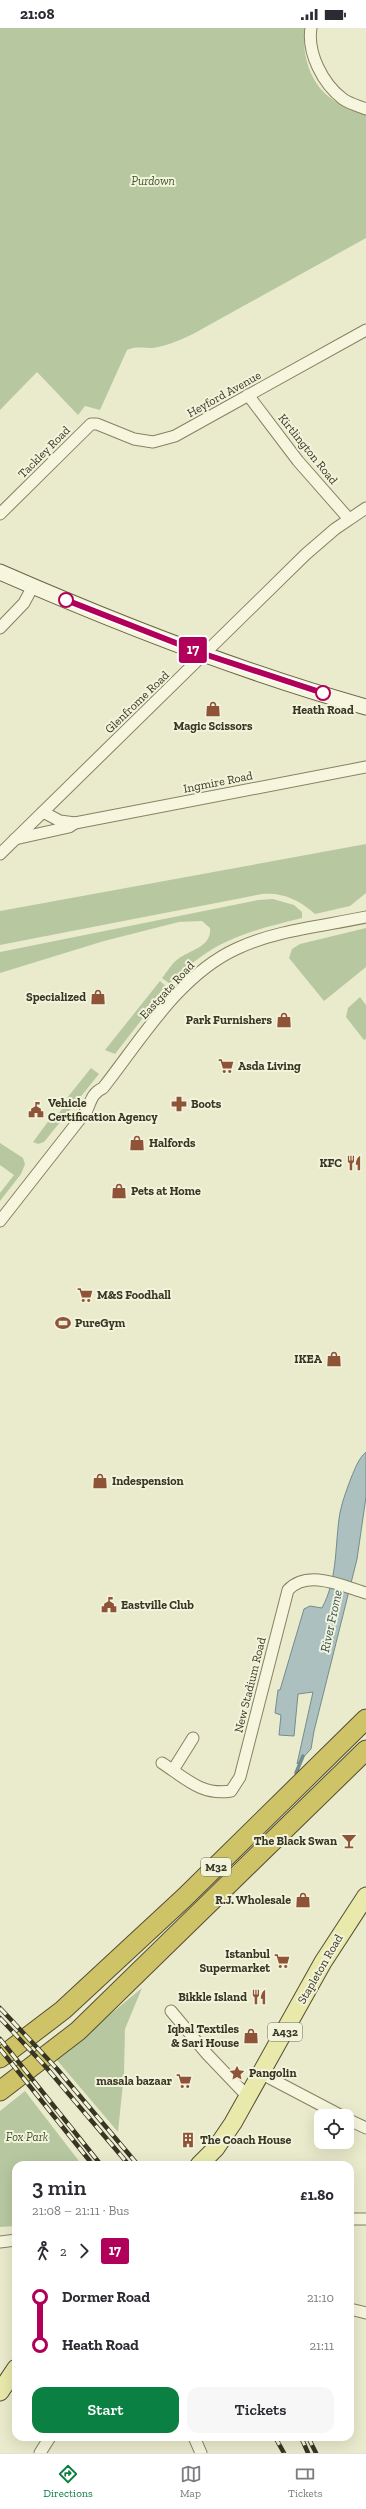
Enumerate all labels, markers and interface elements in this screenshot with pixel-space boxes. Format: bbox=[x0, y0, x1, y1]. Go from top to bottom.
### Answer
text: 21:08 bbox=[20, 5, 55, 23]
park label: Purdown bbox=[131, 174, 175, 188]
street label: Heyford Avenue bbox=[185, 368, 264, 420]
street label: Kirtlington Road bbox=[275, 411, 341, 487]
street label: Tackley Road bbox=[15, 423, 73, 481]
unlabelled marker bbox=[58, 592, 74, 608]
line badge: 17 bbox=[175, 637, 211, 663]
text: 17 bbox=[187, 641, 199, 658]
street label: Glenfrome Road bbox=[102, 668, 172, 736]
marker: Heath Road bbox=[315, 685, 331, 701]
shop icon: Magic Scissors bbox=[204, 700, 222, 718]
place label: Heath Road bbox=[292, 703, 354, 717]
place label: Magic Scissors bbox=[173, 719, 253, 733]
street label: Ingmire Road bbox=[182, 768, 254, 796]
street label: Eastgate Road bbox=[137, 958, 197, 1022]
shop icon: Specialized bbox=[89, 988, 107, 1006]
place label: Specialized bbox=[26, 990, 86, 1004]
shop icon: Park Furnishers bbox=[275, 1011, 293, 1029]
place label: Park Furnishers bbox=[186, 1013, 272, 1027]
supermarket icon: Asda Living bbox=[217, 1057, 235, 1075]
place label: Asda Living bbox=[238, 1059, 301, 1073]
pharmacy icon: Boots bbox=[170, 1095, 188, 1113]
place label: Vehicle Certification Agency bbox=[48, 1096, 158, 1124]
place label: Boots bbox=[191, 1097, 222, 1111]
public building icon: Vehicle Certification Agency bbox=[27, 1101, 45, 1119]
shop icon: Halfords bbox=[128, 1134, 146, 1152]
place label: Halfords bbox=[149, 1136, 196, 1150]
restaurant icon: KFC bbox=[345, 1154, 363, 1172]
place label: KFC bbox=[319, 1156, 342, 1170]
shop icon: Pets at Home bbox=[110, 1182, 128, 1200]
place label: Pets at Home bbox=[131, 1184, 201, 1198]
supermarket icon: M&S Foodhall bbox=[76, 1286, 94, 1304]
place label: M&S Foodhall bbox=[97, 1288, 172, 1302]
sports icon: PureGym bbox=[54, 1314, 72, 1332]
place label: PureGym bbox=[75, 1316, 126, 1330]
shop icon: IKEA bbox=[325, 1350, 343, 1368]
place label: IKEA bbox=[294, 1352, 323, 1366]
shop icon: Indespension bbox=[91, 1472, 109, 1490]
place label: Indespension bbox=[112, 1474, 184, 1488]
water label: River Frome bbox=[317, 1588, 345, 1654]
public building icon: Eastville Club bbox=[100, 1596, 118, 1614]
place label: Eastville Club bbox=[121, 1598, 194, 1612]
street label: New Stadium Road bbox=[231, 1635, 269, 1734]
bar icon: The Black Swan bbox=[340, 1832, 358, 1850]
place label: The Black Swan bbox=[254, 1834, 337, 1848]
road number: M32 bbox=[201, 1858, 231, 1876]
shop icon: R.J. Wholesale bbox=[294, 1891, 312, 1909]
place label: R.J. Wholesale bbox=[215, 1893, 291, 1907]
street label: Stapleton Road bbox=[294, 1931, 346, 2006]
place label: Istanbul Supermarket bbox=[199, 1947, 271, 1975]
supermarket icon: Istanbul Supermarket bbox=[273, 1952, 291, 1970]
restaurant icon: Bikkle Island bbox=[250, 1988, 268, 2006]
place label: Bikkle Island bbox=[178, 1990, 247, 2004]
place label: Iqbal Textiles & Sari House bbox=[167, 2022, 239, 2050]
road number: A432 bbox=[268, 2023, 302, 2041]
shop icon: Iqbal Textiles & Sari House bbox=[242, 2027, 260, 2045]
place icon: Pangolin bbox=[228, 2064, 246, 2082]
place label: Pangolin bbox=[249, 2066, 297, 2080]
supermarket icon: masala bazaar bbox=[175, 2072, 193, 2090]
place label: masala bazaar bbox=[96, 2074, 173, 2088]
map controls bbox=[314, 2109, 354, 2149]
button: locate bbox=[314, 2109, 354, 2149]
park label: Fox Park bbox=[6, 2130, 49, 2144]
building icon: The Coach House bbox=[179, 2131, 197, 2149]
place label: The Coach House bbox=[200, 2133, 291, 2147]
text: 3 min bbox=[32, 2174, 86, 2201]
text: £1.80 bbox=[300, 2186, 334, 2204]
text: 21:08 – 21:11 · Bus bbox=[32, 2203, 129, 2218]
icon: walk bbox=[32, 2240, 54, 2262]
icon: forward bbox=[73, 2240, 95, 2262]
text: 17 bbox=[109, 2242, 121, 2259]
text: 2 bbox=[60, 2244, 67, 2259]
text: Dormer Road bbox=[62, 2288, 150, 2306]
text: 21:10 bbox=[307, 2290, 334, 2305]
text: Heath Road bbox=[62, 2336, 139, 2354]
text: 21:11 bbox=[309, 2338, 334, 2353]
button: Start bbox=[32, 2387, 179, 2433]
button: Tickets bbox=[187, 2387, 334, 2433]
tab: Directions bbox=[43, 2463, 93, 2500]
tab: Map bbox=[180, 2463, 202, 2500]
tab: Tickets bbox=[288, 2463, 323, 2500]

